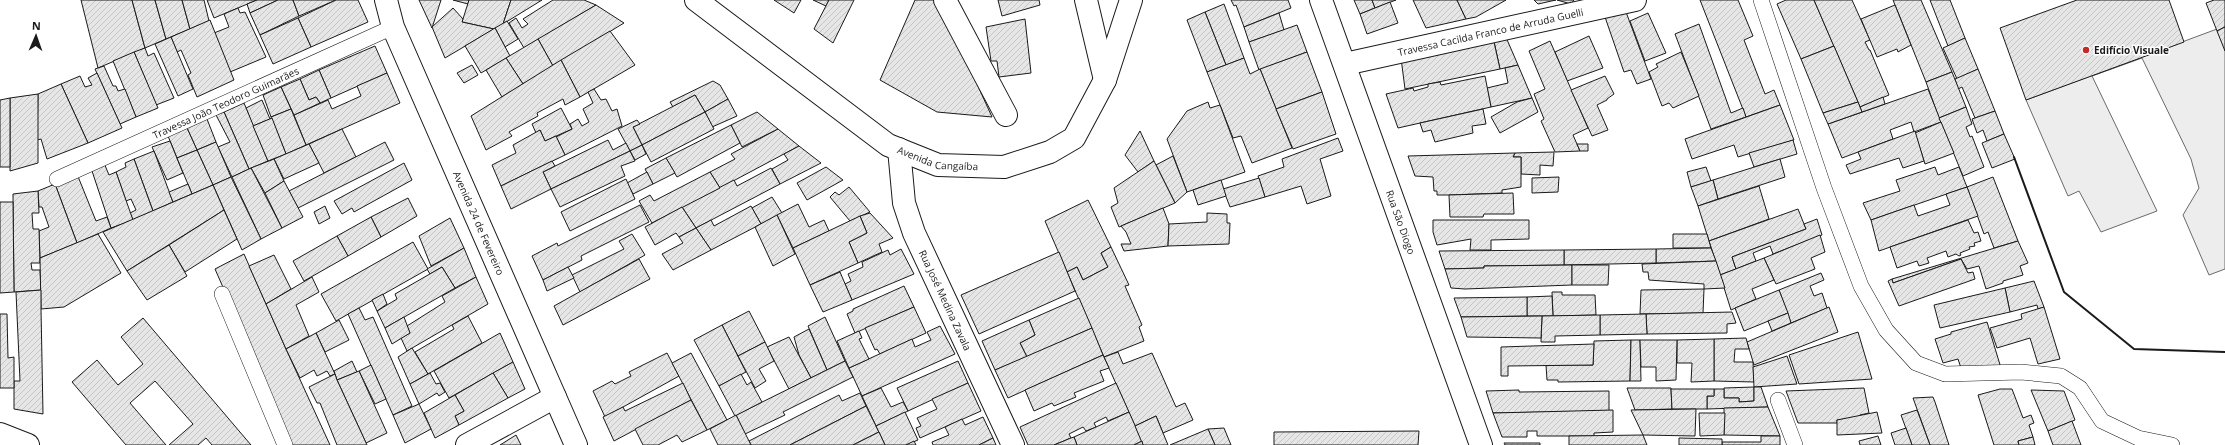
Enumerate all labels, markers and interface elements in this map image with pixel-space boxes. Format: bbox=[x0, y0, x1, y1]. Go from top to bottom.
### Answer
street label: Travessa Cacilda Franco de Arruda Guelli bbox=[1396, 5, 1585, 59]
north arrow bbox=[16, 16, 56, 56]
text: N bbox=[32, 18, 41, 33]
place label: Edifício Visuale bbox=[2094, 43, 2169, 57]
marker: Edifício Visuale bbox=[2081, 45, 2091, 55]
street label: Travessa João Teodoro Guimarães bbox=[150, 63, 301, 142]
street label: Avenida Cangaíba bbox=[895, 143, 978, 173]
street label: Avenida 24 de Fevereiro bbox=[450, 169, 508, 277]
street label: Rua São Diogo bbox=[1383, 188, 1419, 256]
street label: Rua José Medina Zavala bbox=[916, 248, 975, 353]

